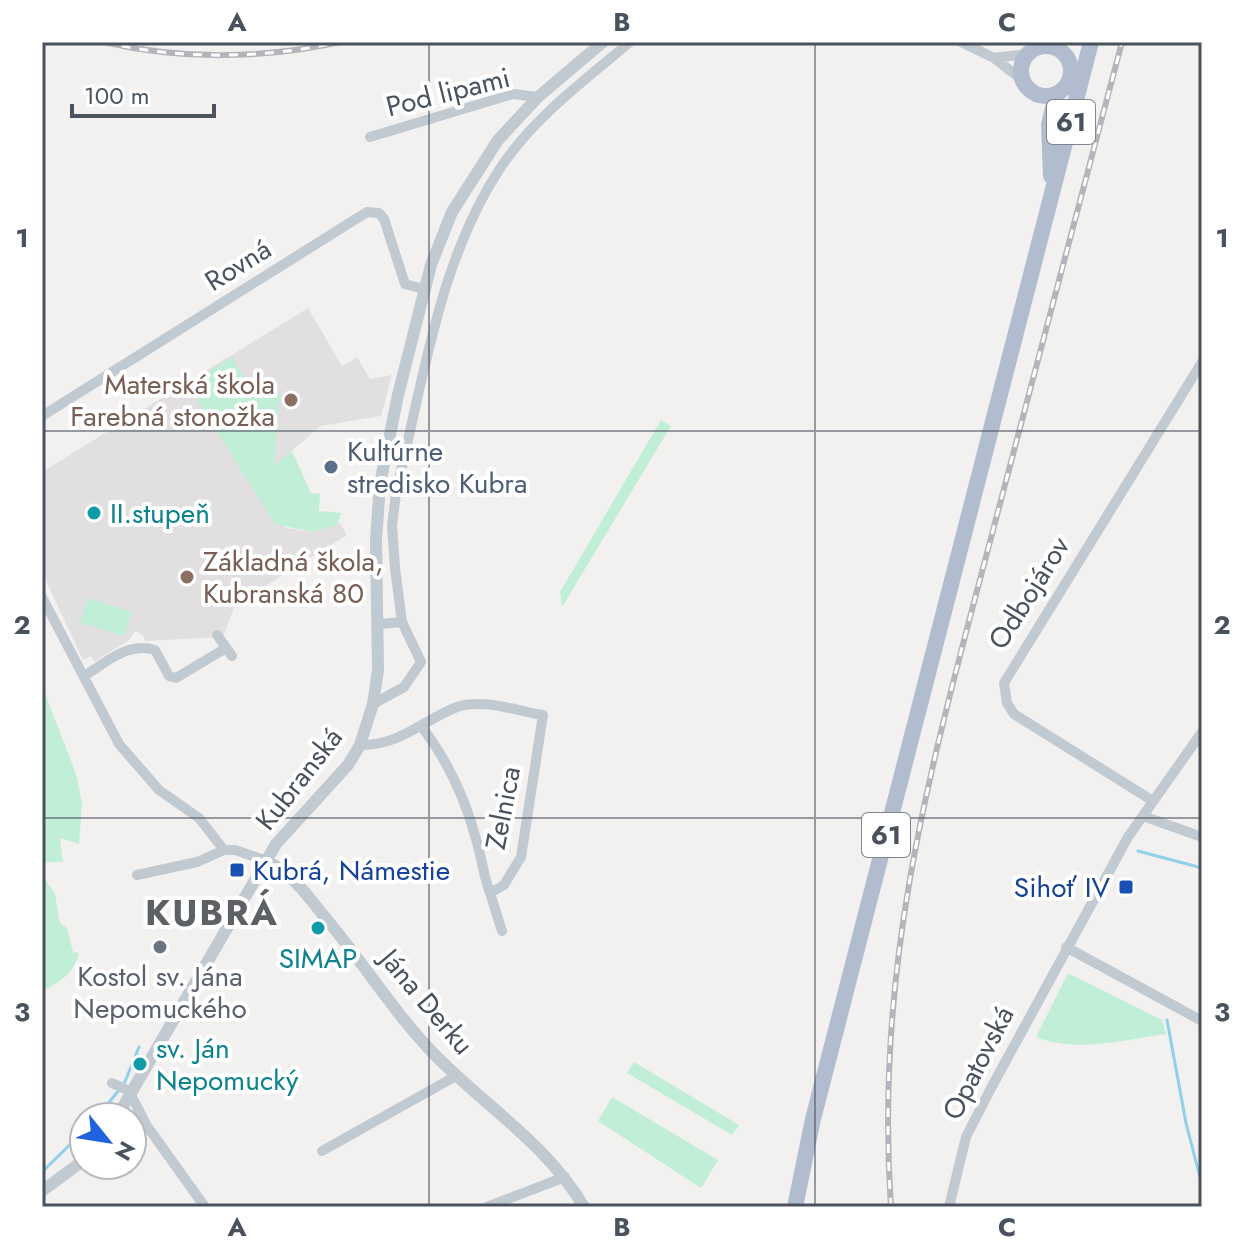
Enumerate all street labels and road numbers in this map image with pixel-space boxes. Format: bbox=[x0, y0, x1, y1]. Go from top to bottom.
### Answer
street label: Pod lipami bbox=[382, 57, 514, 127]
road number: 61 bbox=[1047, 100, 1095, 144]
street label: Rovná bbox=[197, 229, 279, 301]
street label: Odbojárov bbox=[978, 528, 1080, 657]
street label: Kubranská bbox=[246, 719, 352, 839]
street label: Zelnica bbox=[475, 763, 531, 853]
road number: 61 bbox=[862, 813, 910, 857]
street label: Jána Derku bbox=[368, 937, 483, 1064]
street label: Opatovská bbox=[932, 999, 1024, 1127]

